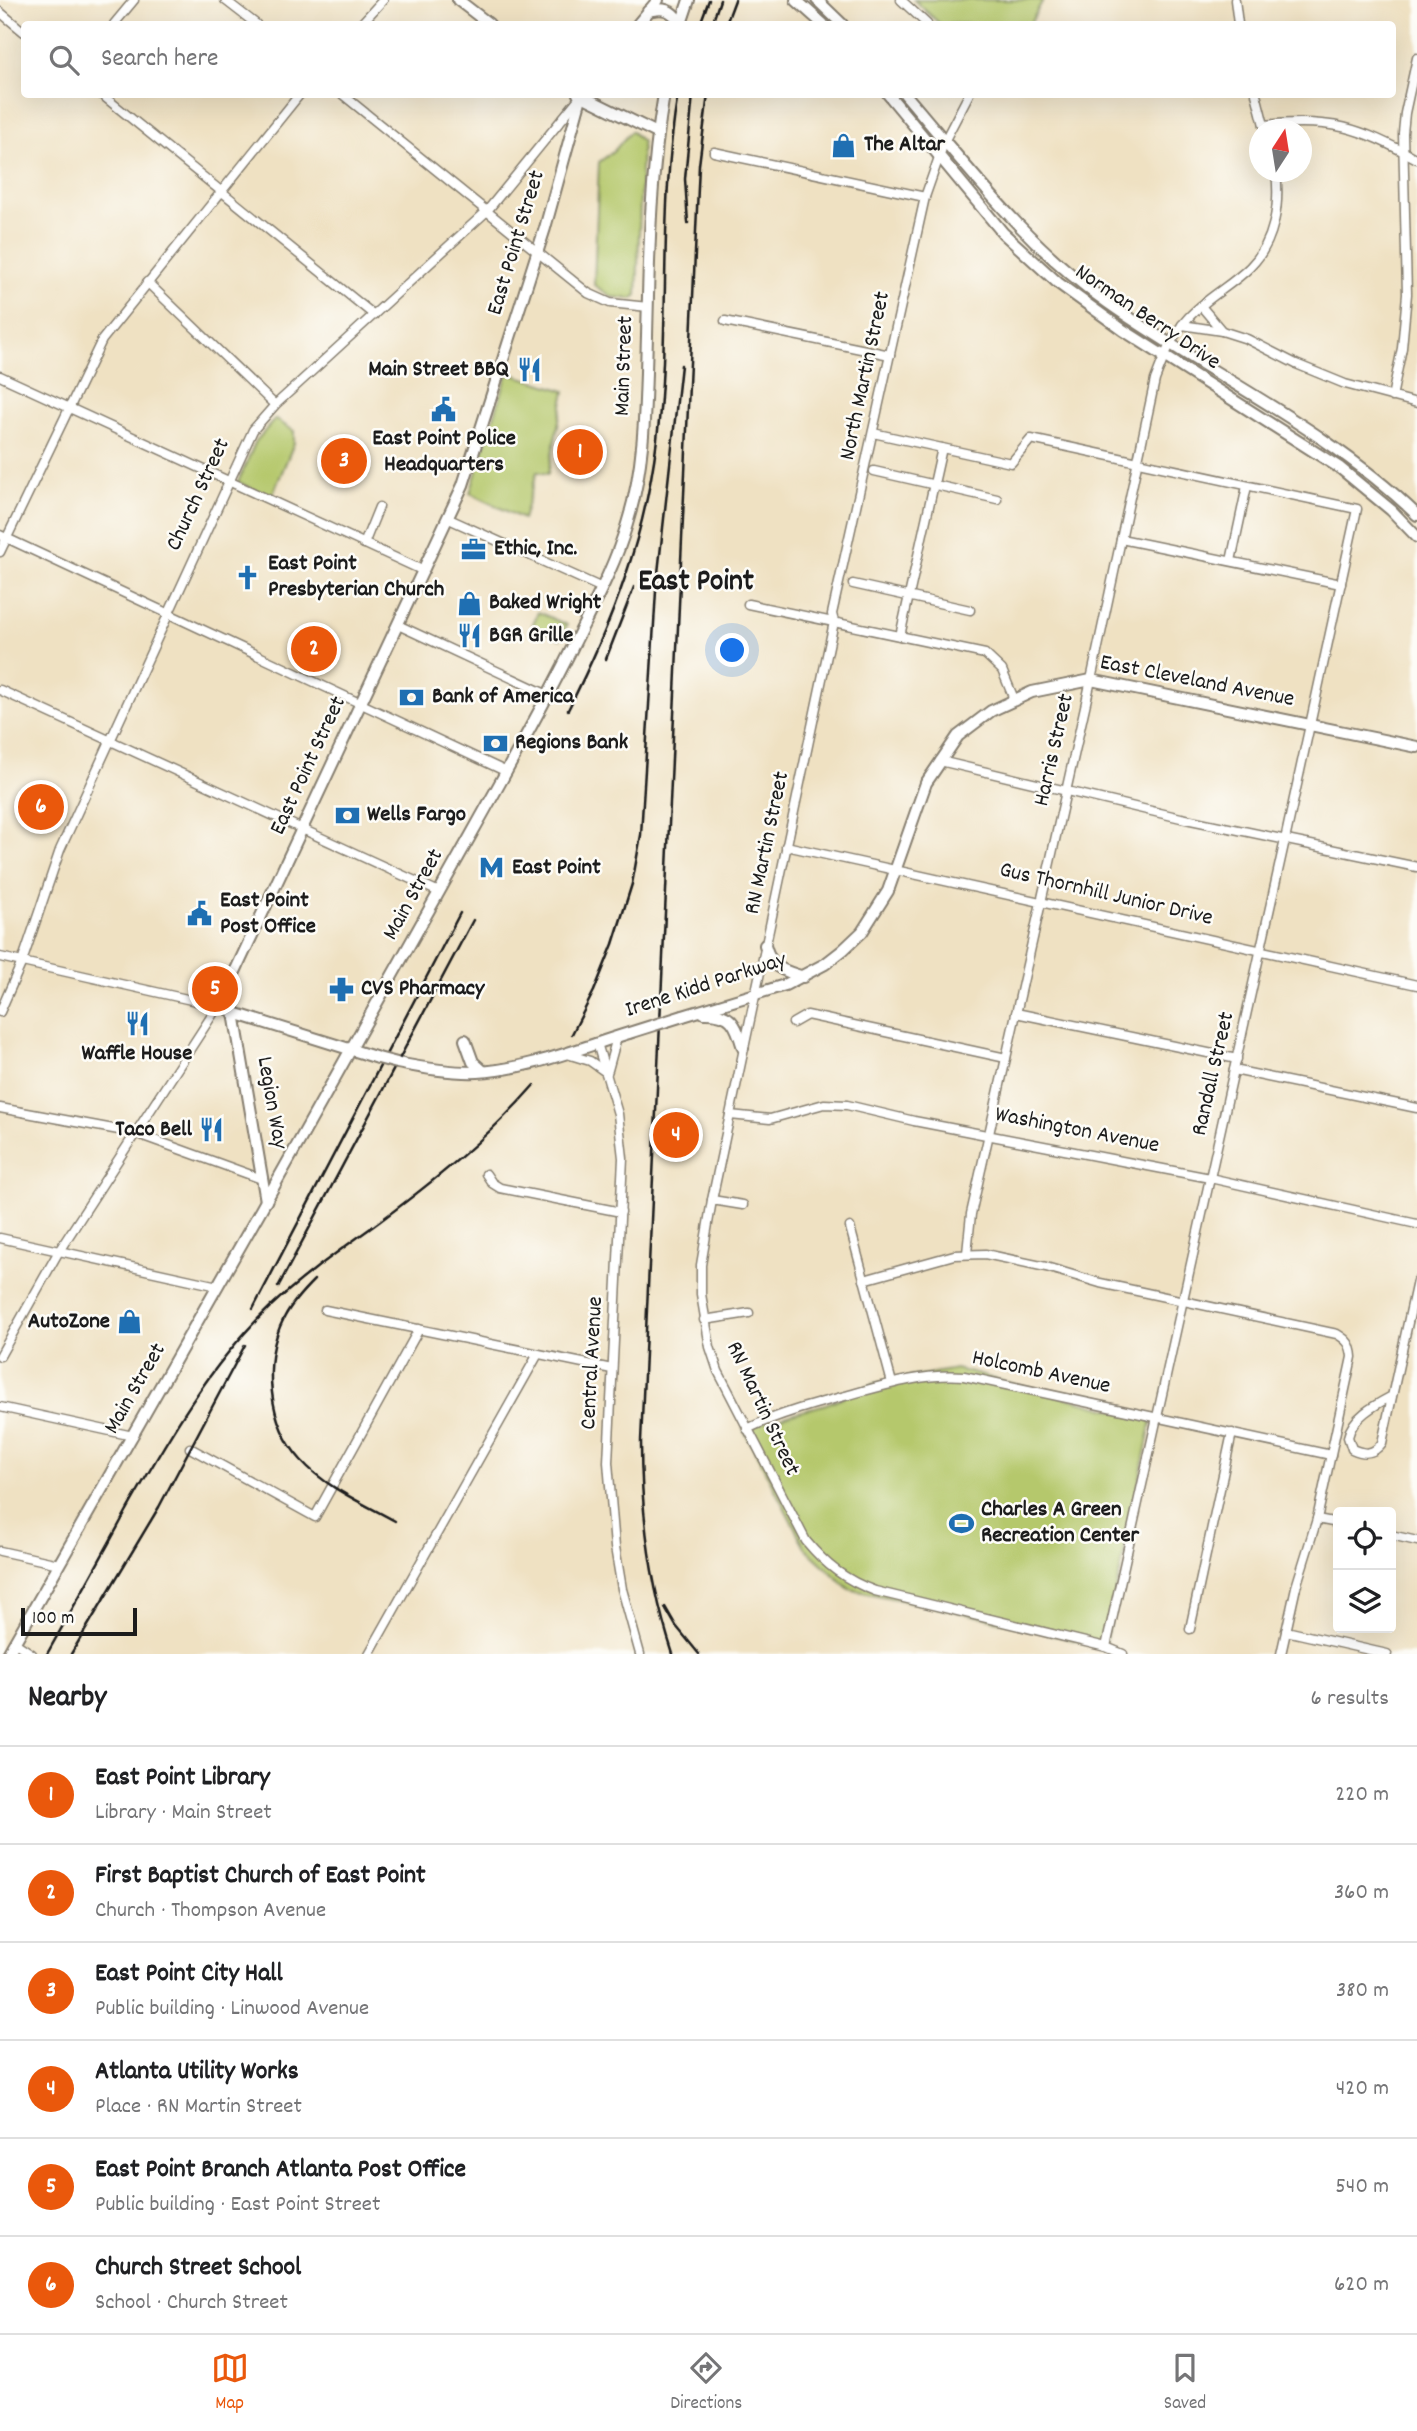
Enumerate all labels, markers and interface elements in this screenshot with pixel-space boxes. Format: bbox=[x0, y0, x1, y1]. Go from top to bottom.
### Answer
search box bbox=[21, 21, 1396, 98]
icon: search bbox=[45, 41, 83, 79]
text: Search here bbox=[101, 41, 219, 78]
north arrow bbox=[1249, 119, 1312, 182]
place label: The Altar bbox=[864, 129, 945, 162]
shop icon: The Altar bbox=[830, 131, 858, 159]
street label: East Point Street bbox=[479, 167, 555, 319]
street label: Norman Berry Drive bbox=[1067, 257, 1227, 379]
street label: North Martin Street bbox=[832, 289, 900, 463]
street label: Main Street bbox=[607, 315, 643, 417]
place label: Main Street BBQ bbox=[368, 354, 510, 387]
restaurant icon: Main Street BBQ bbox=[515, 356, 543, 384]
public building icon: East Point Police Headquarters bbox=[430, 395, 458, 423]
place label: East Point Police Headquarters bbox=[372, 423, 516, 482]
pin: 1 bbox=[557, 426, 603, 478]
street label: Church Street bbox=[158, 433, 240, 557]
pin: 3 bbox=[321, 435, 367, 487]
place label: Ethic, Inc. bbox=[494, 533, 578, 566]
office icon: Ethic, Inc. bbox=[460, 535, 488, 563]
place label: East Point Presbyterian Church bbox=[268, 548, 444, 607]
district label: East Point bbox=[638, 562, 754, 605]
church icon: East Point Presbyterian Church bbox=[234, 563, 262, 591]
place label: Baked Wright bbox=[489, 587, 602, 620]
shop icon: Baked Wright bbox=[455, 589, 483, 617]
place label: BGR Grille bbox=[489, 620, 573, 653]
restaurant icon: BGR Grille bbox=[455, 622, 483, 650]
pin: 2 bbox=[291, 623, 337, 675]
your location bbox=[715, 633, 749, 667]
street label: East Cleveland Avenue bbox=[1097, 647, 1297, 717]
place label: Bank of America bbox=[432, 681, 575, 714]
bank icon: Bank of America bbox=[398, 683, 426, 711]
street label: Harris Street bbox=[1026, 690, 1084, 810]
street label: East Point Street bbox=[262, 691, 356, 841]
place label: Regions Bank bbox=[515, 727, 629, 760]
bank icon: Regions Bank bbox=[481, 729, 509, 757]
street label: RN Martin Street bbox=[737, 769, 799, 917]
pin: 6 bbox=[18, 781, 64, 833]
place label: Wells Fargo bbox=[367, 799, 466, 832]
bank icon: Wells Fargo bbox=[333, 801, 361, 829]
street label: Main Street bbox=[375, 843, 453, 947]
place label: East Point bbox=[512, 852, 601, 885]
metro station icon: East Point bbox=[478, 854, 506, 882]
street label: Gus Thornhill Junior Drive bbox=[996, 854, 1216, 936]
place label: East Point Post Office bbox=[220, 885, 316, 944]
public building icon: East Point Post Office bbox=[186, 900, 214, 928]
street label: Irene Kidd Parkway bbox=[621, 944, 791, 1028]
pin: 5 bbox=[192, 963, 238, 1015]
place label: CVS Pharmacy bbox=[361, 973, 486, 1006]
pharmacy icon: CVS Pharmacy bbox=[327, 975, 355, 1003]
street label: Randall Street bbox=[1184, 1009, 1244, 1139]
restaurant icon: Waffle House bbox=[123, 1010, 151, 1038]
place label: Waffle House bbox=[82, 1038, 192, 1071]
street label: Legion Way bbox=[247, 1054, 295, 1152]
street label: Washington Avenue bbox=[992, 1099, 1162, 1163]
pin: 4 bbox=[653, 1109, 699, 1161]
place label: Taco Bell bbox=[115, 1114, 193, 1147]
restaurant icon: Taco Bell bbox=[198, 1116, 226, 1144]
street label: Central Avenue bbox=[573, 1295, 613, 1431]
place label: AutoZone bbox=[28, 1306, 110, 1339]
shop icon: AutoZone bbox=[116, 1308, 144, 1336]
street label: RN Martin Street bbox=[716, 1336, 808, 1482]
street label: Main Street bbox=[97, 1337, 175, 1441]
street label: Holcomb Avenue bbox=[969, 1342, 1113, 1404]
place label: Charles A Green Recreation Center bbox=[981, 1494, 1140, 1553]
map controls bbox=[1333, 1507, 1396, 1633]
button: locate bbox=[1333, 1507, 1396, 1570]
sports icon: Charles A Green Recreation Center bbox=[947, 1509, 975, 1537]
button: layers bbox=[1333, 1570, 1396, 1633]
scale bar bbox=[21, 1605, 136, 1637]
text: 100 m bbox=[32, 1606, 74, 1633]
text: Nearby bbox=[28, 1678, 106, 1721]
text: 6 results bbox=[1311, 1683, 1389, 1716]
text: East Point Library bbox=[95, 1760, 270, 1797]
text: 1 bbox=[48, 1779, 54, 1812]
text: 220 m bbox=[1335, 1779, 1389, 1812]
text: Library · Main Street bbox=[95, 1797, 272, 1830]
text: First Baptist Church of East Point bbox=[95, 1858, 426, 1895]
text: 2 bbox=[46, 1877, 56, 1910]
text: 360 m bbox=[1334, 1877, 1389, 1910]
text: Church · Thompson Avenue bbox=[95, 1895, 326, 1928]
text: East Point City Hall bbox=[95, 1956, 283, 1993]
text: 3 bbox=[46, 1975, 56, 2008]
text: 380 m bbox=[1336, 1975, 1389, 2008]
text: Public building · Linwood Avenue bbox=[95, 1993, 369, 2026]
text: Atlanta Utility Works bbox=[95, 2054, 299, 2091]
text: 4 bbox=[46, 2073, 56, 2106]
text: 420 m bbox=[1336, 2073, 1389, 2106]
text: Place · RN Martin Street bbox=[95, 2091, 302, 2124]
text: East Point Branch Atlanta Post Office bbox=[95, 2152, 466, 2189]
text: 5 bbox=[46, 2171, 56, 2204]
text: 540 m bbox=[1335, 2171, 1389, 2204]
text: Public building · East Point Street bbox=[95, 2189, 380, 2222]
text: Church Street School bbox=[95, 2250, 301, 2287]
text: 6 bbox=[45, 2269, 57, 2302]
text: 620 m bbox=[1334, 2269, 1389, 2302]
text: School · Church Street bbox=[95, 2287, 288, 2320]
tab: Map bbox=[211, 2349, 249, 2418]
tab: Directions bbox=[670, 2349, 742, 2418]
tab: Saved bbox=[1164, 2349, 1206, 2418]

